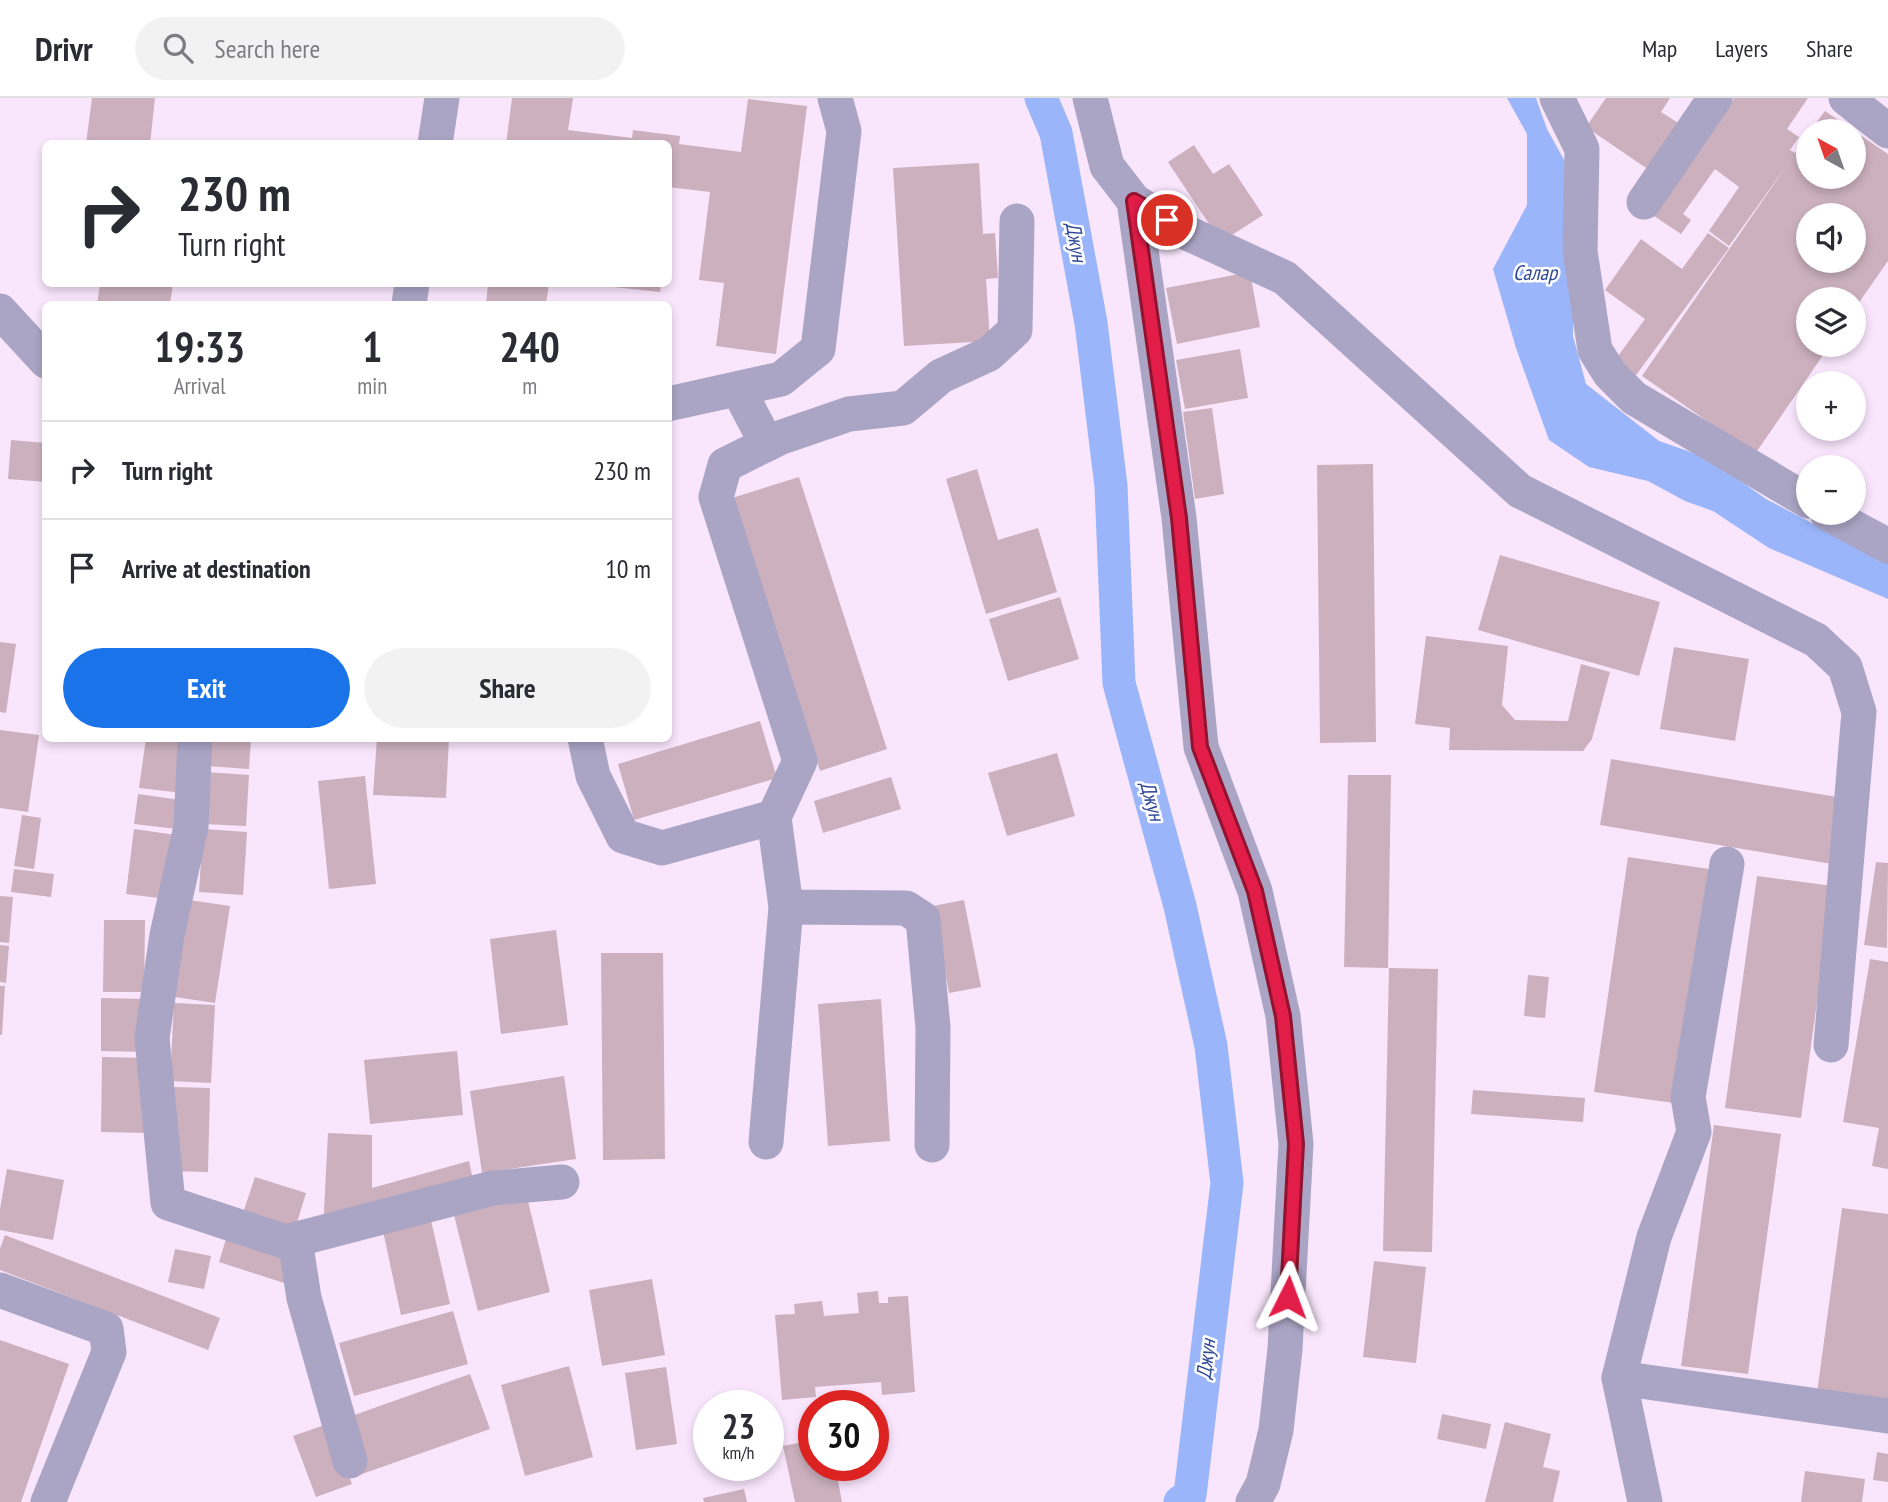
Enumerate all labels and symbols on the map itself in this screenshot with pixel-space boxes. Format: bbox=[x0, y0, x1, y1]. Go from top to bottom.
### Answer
north arrow bbox=[1796, 119, 1866, 189]
pin bbox=[1137, 190, 1197, 250]
water label: Джун bbox=[1060, 219, 1094, 266]
water label: Салар bbox=[1513, 259, 1559, 286]
water label: Джун bbox=[1134, 777, 1171, 825]
position arrow bbox=[1251, 1260, 1325, 1334]
water label: Джун bbox=[1190, 1336, 1222, 1381]
speed limit sign: 30 bbox=[798, 1390, 889, 1481]

